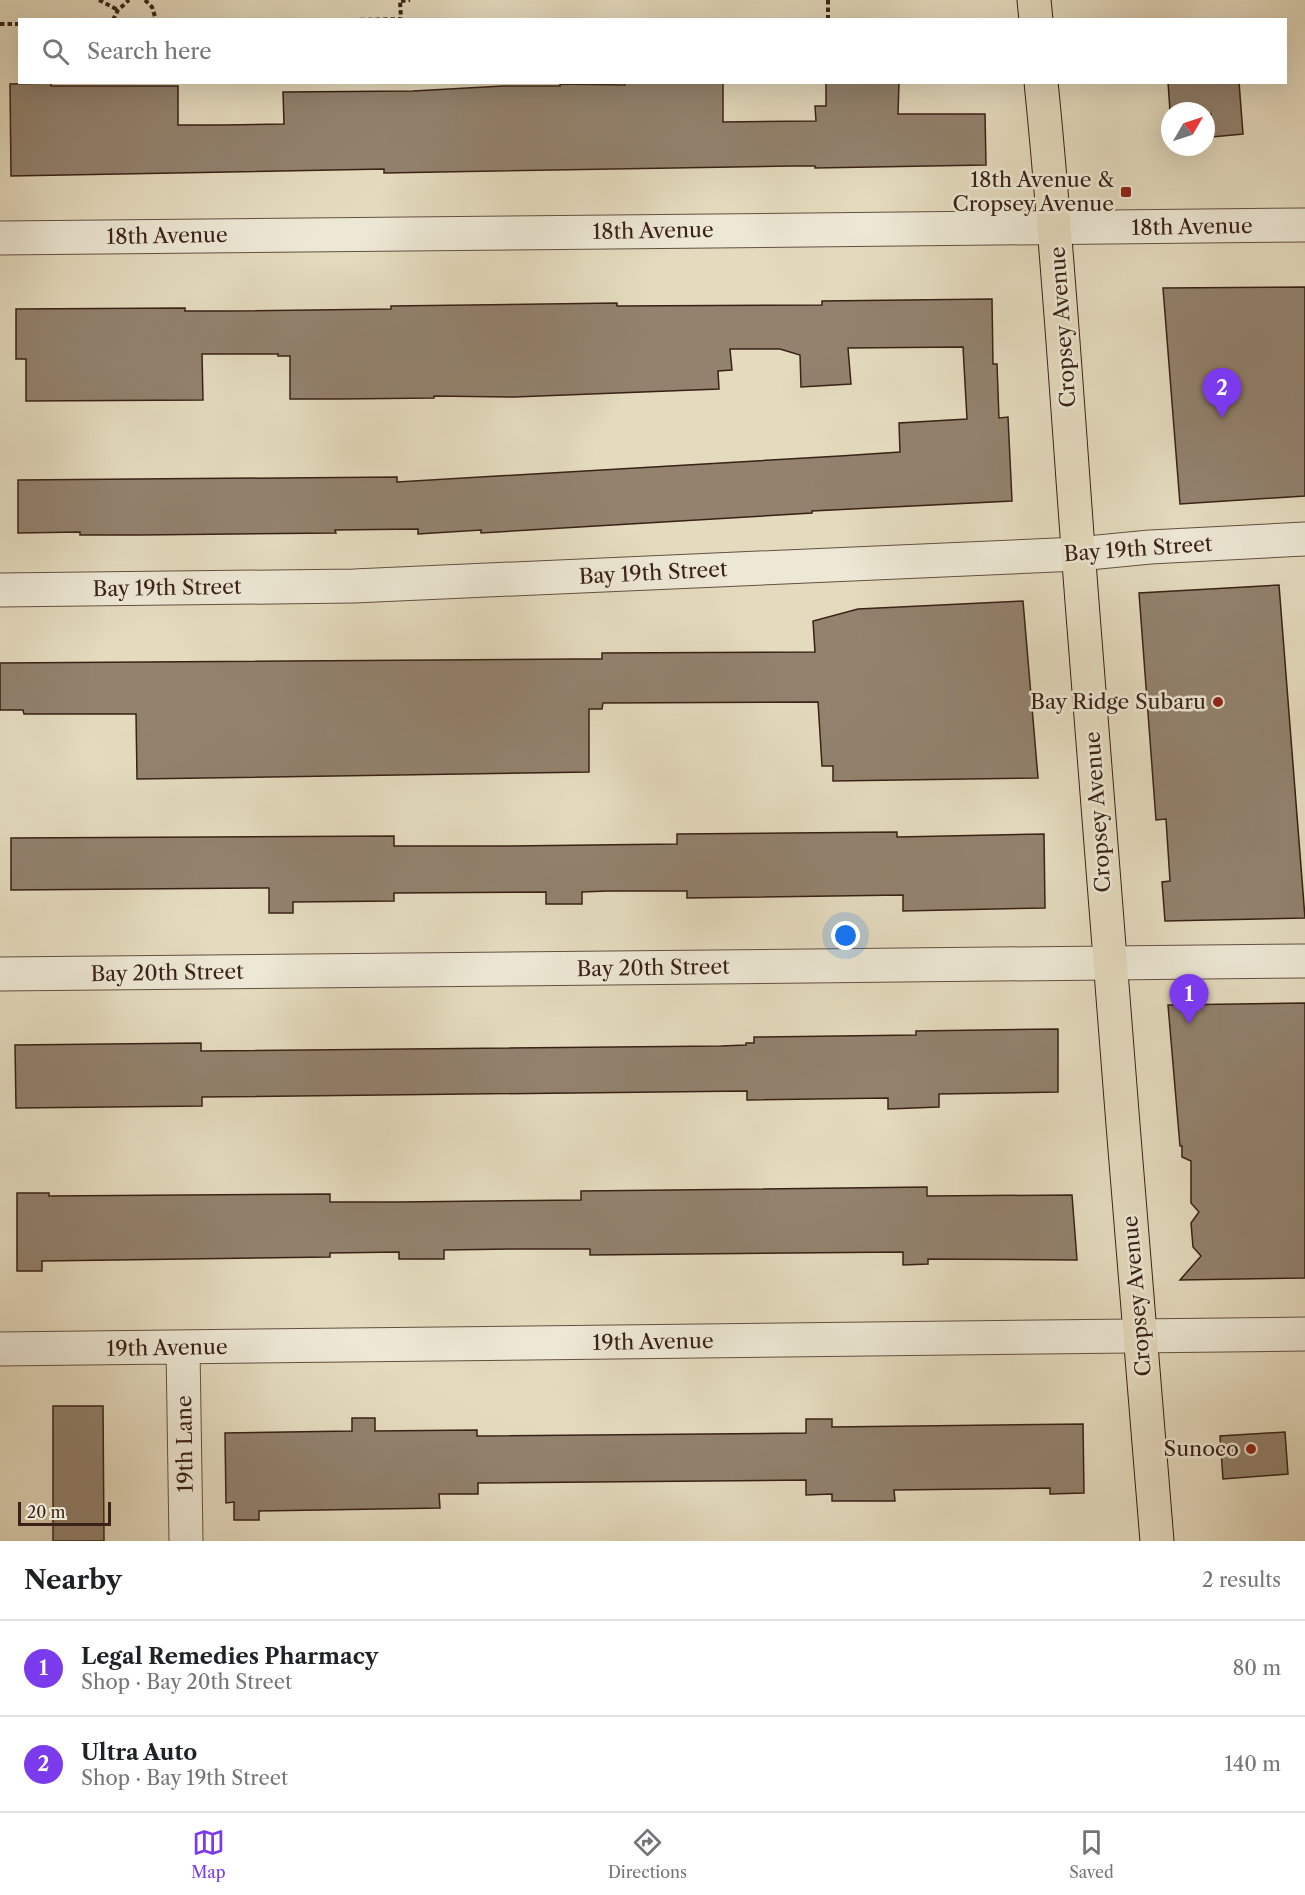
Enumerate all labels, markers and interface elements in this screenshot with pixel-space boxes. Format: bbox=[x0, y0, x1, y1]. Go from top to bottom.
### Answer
search box bbox=[18, 18, 1287, 84]
icon: search bbox=[39, 35, 72, 68]
text: Search here bbox=[87, 38, 212, 65]
north arrow bbox=[1161, 102, 1215, 156]
place label: 18th Avenue & Cropsey Avenue bbox=[953, 167, 1114, 216]
marker: 18th Avenue & Cropsey Avenue bbox=[1119, 185, 1133, 199]
street label: 18th Avenue bbox=[1131, 213, 1253, 240]
street label: 18th Avenue bbox=[592, 217, 714, 244]
street label: 18th Avenue bbox=[106, 222, 228, 249]
street label: Cropsey Avenue bbox=[1044, 246, 1081, 408]
pin: 2 bbox=[1202, 368, 1242, 418]
street label: Bay 19th Street bbox=[1063, 531, 1214, 566]
street label: Bay 19th Street bbox=[578, 556, 728, 589]
street label: Bay 19th Street bbox=[92, 574, 242, 601]
place label: Bay Ridge Subaru bbox=[1030, 689, 1206, 714]
marker: Bay Ridge Subaru bbox=[1211, 695, 1225, 709]
street label: Cropsey Avenue bbox=[1079, 731, 1116, 893]
your location bbox=[831, 921, 860, 950]
street label: Bay 20th Street bbox=[576, 954, 730, 981]
street label: Bay 20th Street bbox=[90, 959, 244, 986]
pin: 1 bbox=[1170, 974, 1208, 1024]
street label: Cropsey Avenue bbox=[1117, 1215, 1156, 1378]
street label: 19th Avenue bbox=[592, 1328, 714, 1355]
street label: 19th Avenue bbox=[106, 1334, 228, 1361]
street label: 19th Lane bbox=[171, 1395, 198, 1493]
place label: Sunoco bbox=[1164, 1436, 1239, 1461]
marker: Sunoco bbox=[1244, 1442, 1258, 1456]
scale bar bbox=[18, 1499, 111, 1526]
text: 20 m bbox=[27, 1502, 66, 1522]
text: Nearby bbox=[24, 1564, 122, 1596]
text: 2 results bbox=[1202, 1568, 1281, 1592]
text: Legal Remedies Pharmacy bbox=[81, 1643, 378, 1670]
text: 1 bbox=[39, 1656, 48, 1680]
text: 80 m bbox=[1233, 1656, 1281, 1680]
text: Shop · Bay 20th Street bbox=[81, 1670, 292, 1694]
text: Ultra Auto bbox=[81, 1739, 197, 1766]
text: 2 bbox=[38, 1752, 49, 1776]
text: 140 m bbox=[1224, 1752, 1281, 1776]
text: Shop · Bay 19th Street bbox=[81, 1766, 288, 1790]
tab: Map bbox=[191, 1826, 226, 1882]
tab: Directions bbox=[608, 1826, 687, 1882]
tab: Saved bbox=[1069, 1826, 1114, 1882]

